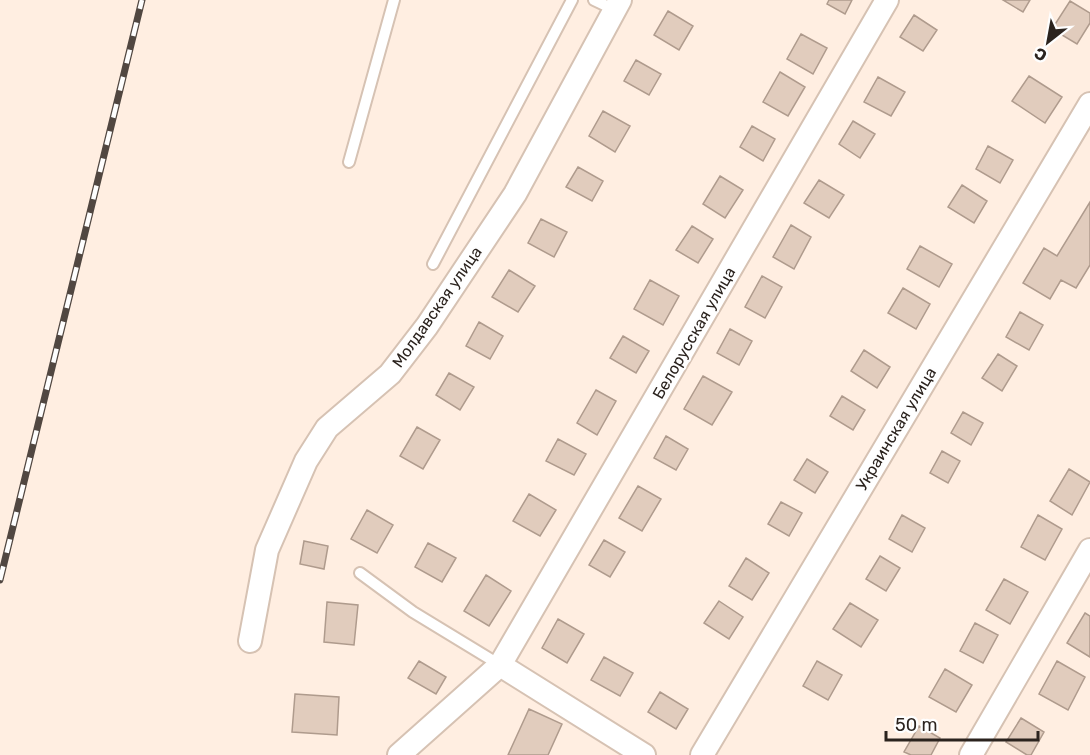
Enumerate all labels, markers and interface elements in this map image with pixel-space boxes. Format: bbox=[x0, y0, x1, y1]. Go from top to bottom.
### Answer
north arrow bbox=[1018, 12, 1078, 72]
text: С bbox=[1031, 43, 1050, 65]
street label: Молдавская улица bbox=[388, 243, 486, 371]
street label: Белорусская улица bbox=[649, 264, 739, 402]
street label: Украинская улица bbox=[852, 364, 940, 494]
scale bar bbox=[886, 704, 1038, 742]
text: 50 m bbox=[895, 714, 938, 736]

